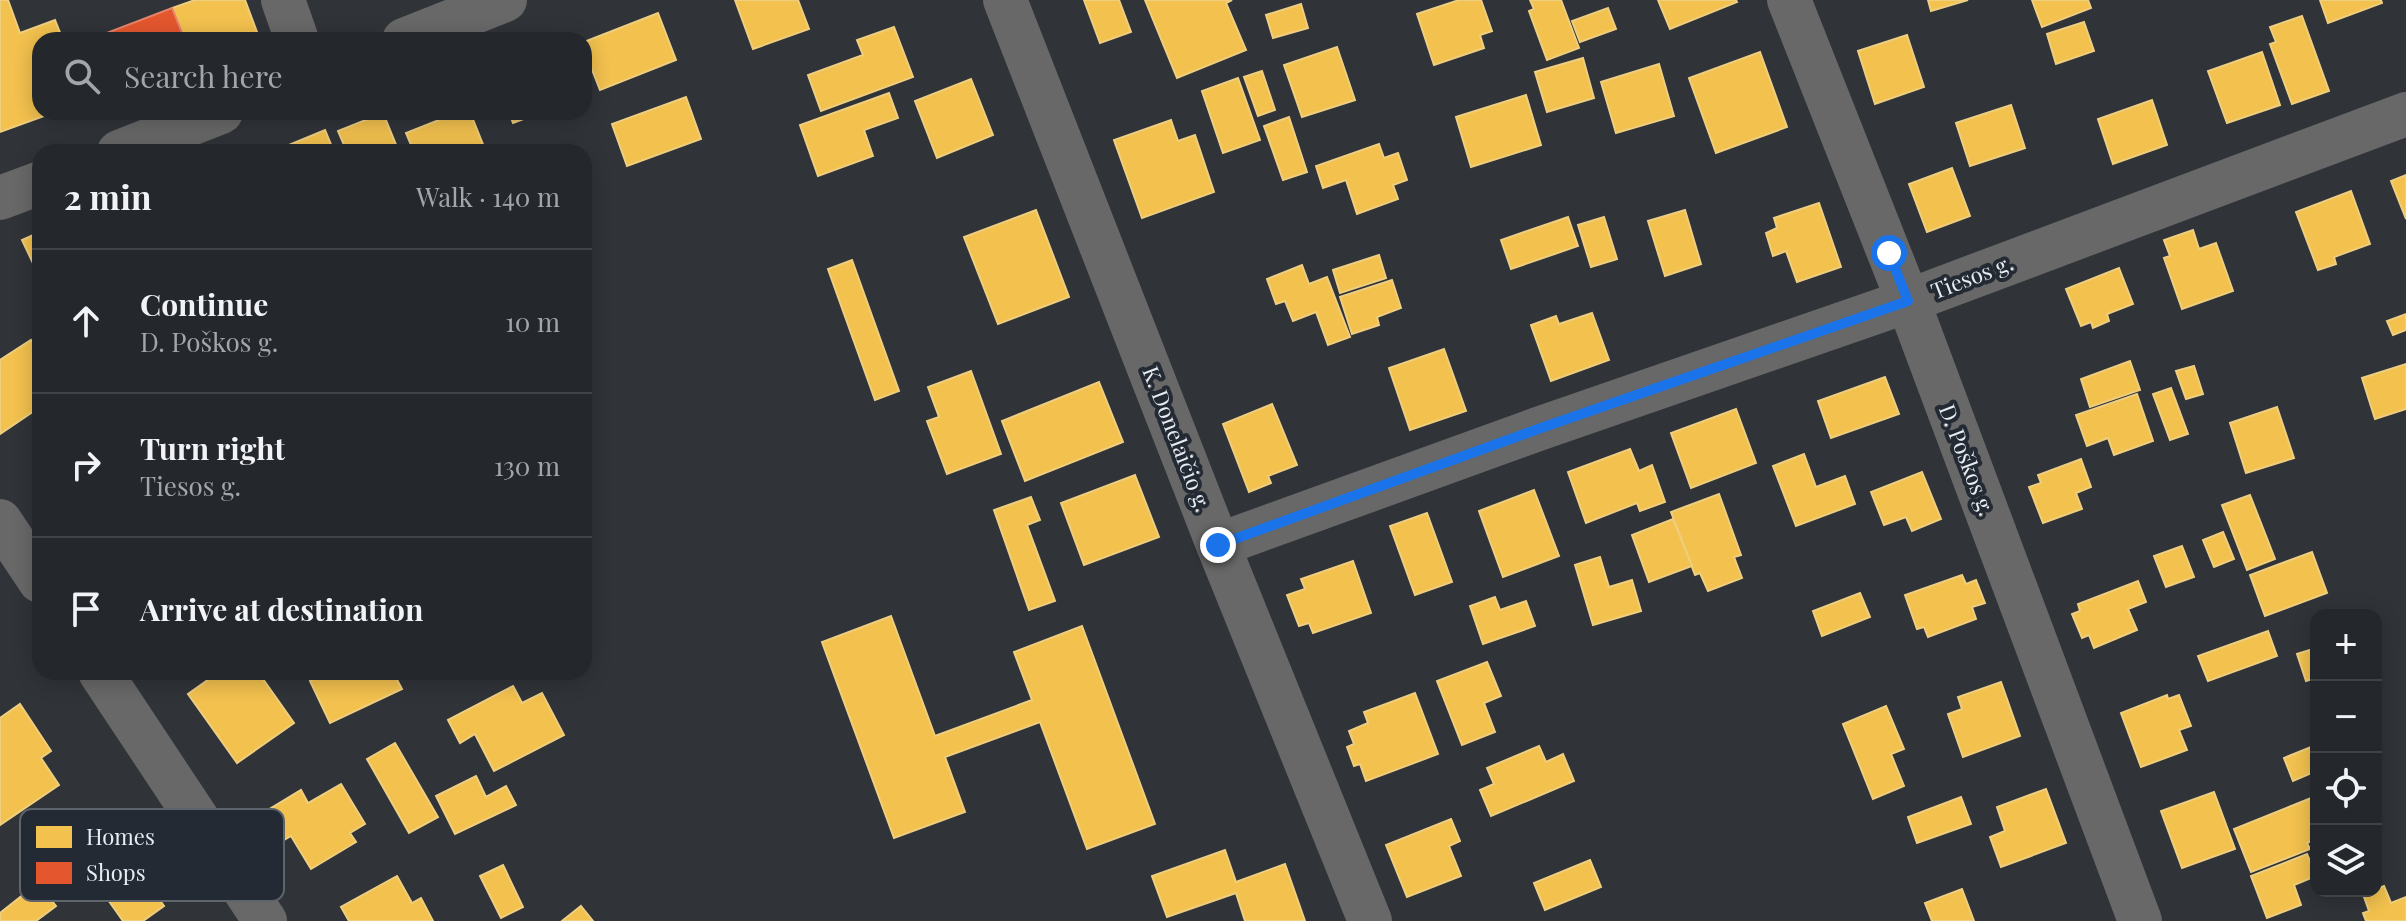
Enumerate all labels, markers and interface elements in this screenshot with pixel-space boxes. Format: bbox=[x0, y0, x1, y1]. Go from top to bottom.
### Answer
search box bbox=[32, 32, 592, 120]
icon: search bbox=[60, 54, 104, 98]
text: Search here bbox=[124, 56, 283, 96]
text: 2 min bbox=[64, 173, 152, 219]
text: Walk · 140 m bbox=[416, 179, 560, 214]
route start bbox=[1871, 235, 1907, 271]
street label: Tiesos g. bbox=[1926, 247, 2017, 305]
text: Continue bbox=[140, 284, 268, 324]
icon: ahead bbox=[64, 299, 108, 343]
text: 10 m bbox=[505, 304, 560, 339]
text: D. Poškos g. bbox=[140, 324, 278, 359]
street label: K. Donelaičio g. bbox=[1136, 362, 1219, 516]
street label: D. Poškos g. bbox=[1933, 400, 2003, 520]
text: Turn right bbox=[140, 428, 285, 468]
icon: right bbox=[64, 443, 108, 487]
text: 130 m bbox=[494, 448, 560, 483]
text: Tiesos g. bbox=[140, 468, 241, 503]
route end bbox=[1200, 527, 1236, 563]
icon: arrive bbox=[64, 587, 108, 631]
text: Arrive at destination bbox=[140, 589, 423, 629]
map controls bbox=[2310, 609, 2382, 897]
button: + bbox=[2310, 609, 2382, 681]
button: − bbox=[2310, 681, 2382, 753]
button: locate bbox=[2310, 753, 2382, 825]
legend bbox=[20, 809, 284, 901]
text: Homes bbox=[86, 821, 155, 851]
button: layers bbox=[2310, 825, 2382, 897]
text: Shops bbox=[86, 857, 146, 887]

